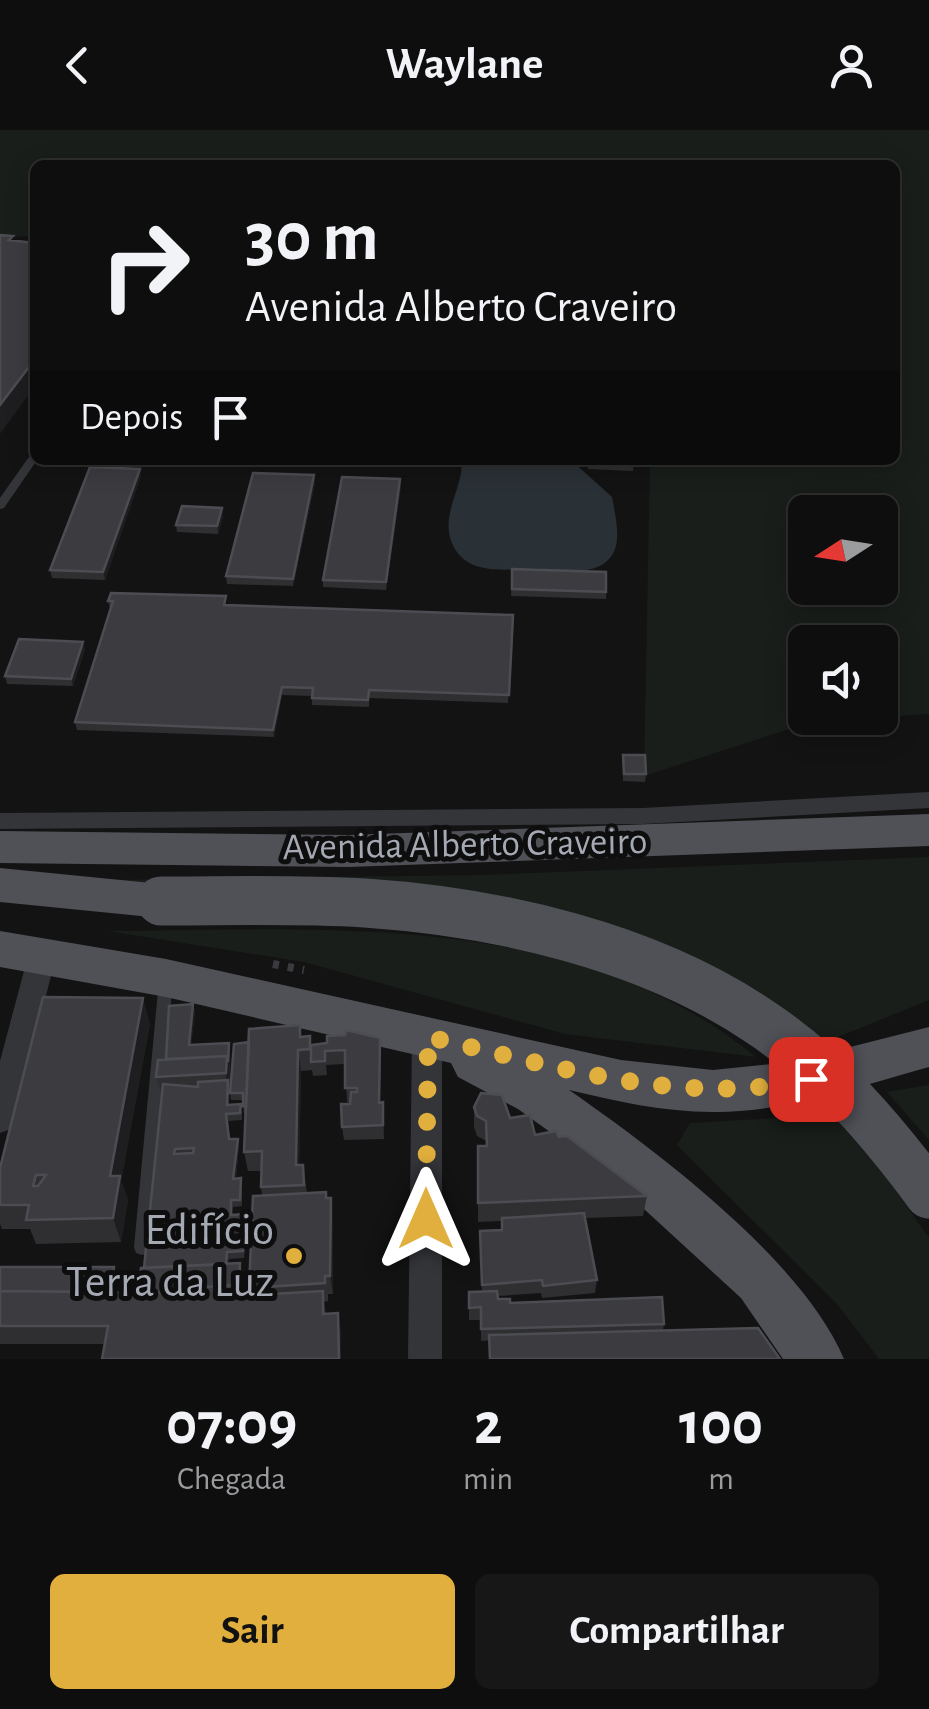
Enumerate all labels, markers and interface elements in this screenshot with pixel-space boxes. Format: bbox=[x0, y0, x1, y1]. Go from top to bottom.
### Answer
icon: back bbox=[50, 38, 105, 93]
icon: person bbox=[824, 38, 879, 93]
text: Waylane bbox=[386, 42, 543, 87]
icon: right bbox=[80, 200, 210, 330]
text: 30 m bbox=[245, 203, 379, 273]
text: Avenida Alberto Craveiro bbox=[245, 285, 677, 330]
icon: arrive bbox=[203, 390, 258, 445]
text: Depois bbox=[80, 399, 183, 437]
north arrow bbox=[788, 495, 898, 605]
map controls bbox=[788, 495, 898, 735]
button: sound bbox=[788, 625, 898, 735]
street label: Avenida Alberto Craveiro bbox=[282, 823, 648, 867]
pin bbox=[769, 1037, 854, 1122]
icon: arrive bbox=[784, 1052, 839, 1107]
position arrow bbox=[374, 1167, 478, 1271]
place label: Edifício Terra da Luz bbox=[66, 1208, 274, 1305]
marker: Edifício Terra da Luz bbox=[283, 1245, 305, 1267]
text: 07:09 bbox=[166, 1395, 297, 1455]
text: 2 bbox=[474, 1395, 502, 1455]
text: 100 bbox=[679, 1395, 763, 1455]
text: Chegada bbox=[177, 1463, 286, 1495]
text: min bbox=[463, 1463, 513, 1495]
text: m bbox=[708, 1463, 734, 1495]
button: Sair bbox=[50, 1574, 455, 1689]
button: Compartilhar bbox=[475, 1574, 879, 1689]

